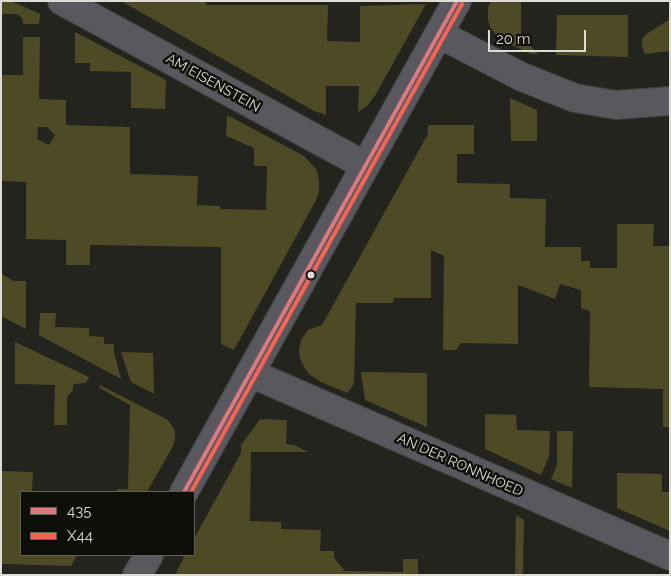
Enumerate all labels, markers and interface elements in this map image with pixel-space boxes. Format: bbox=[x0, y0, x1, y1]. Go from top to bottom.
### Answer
scale bar bbox=[491, 20, 588, 52]
text: 20 m bbox=[496, 30, 531, 48]
street label: AM EISENSTEIN bbox=[163, 50, 263, 116]
unlabelled marker bbox=[306, 270, 316, 280]
street label: AN DER RONNHOED bbox=[395, 430, 525, 500]
legend bbox=[20, 491, 195, 556]
text: 435 bbox=[67, 502, 91, 520]
text: X44 bbox=[67, 527, 93, 545]

